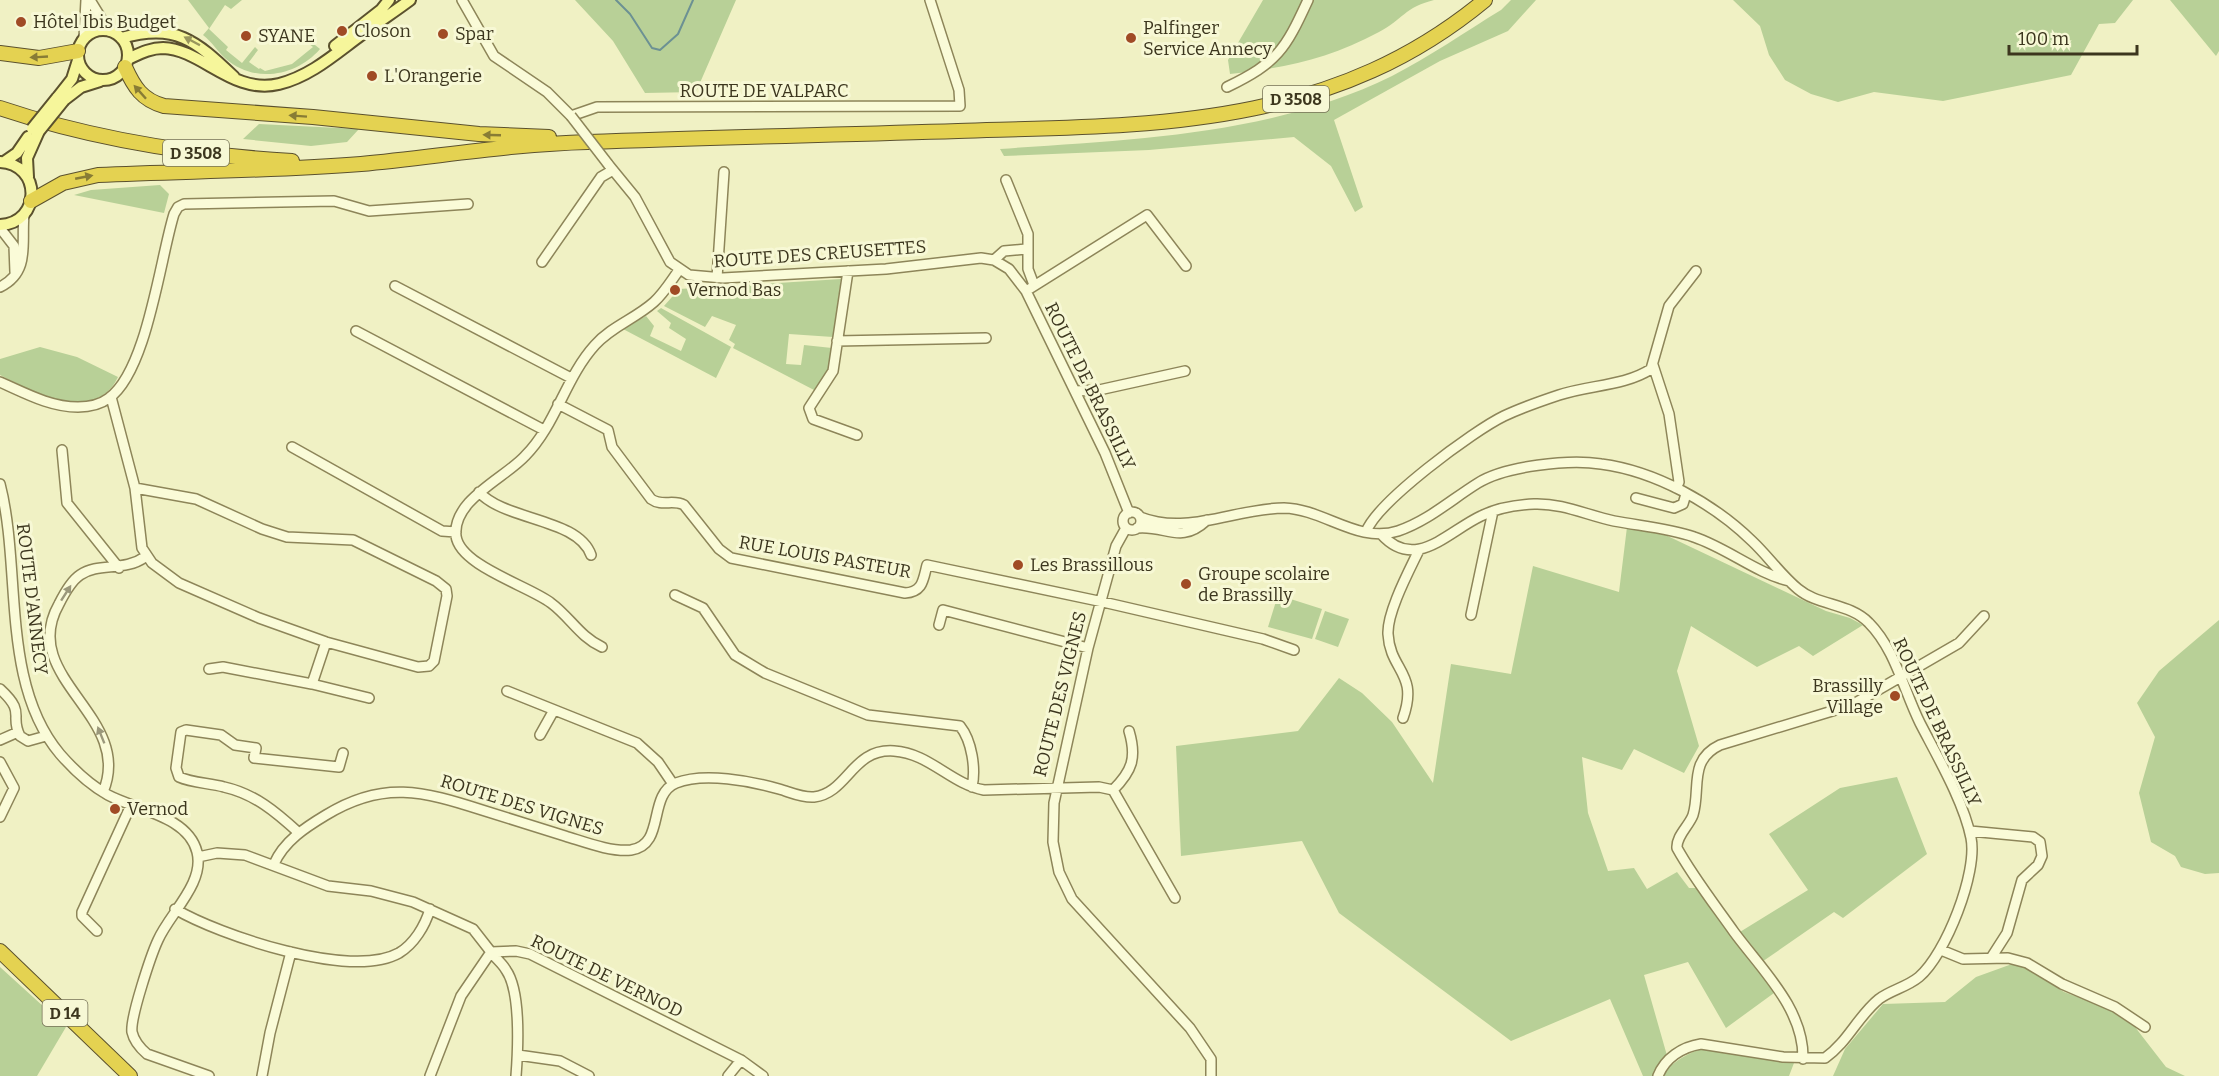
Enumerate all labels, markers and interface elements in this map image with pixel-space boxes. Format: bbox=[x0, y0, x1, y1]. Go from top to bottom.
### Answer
place label: Hôtel Ibis Budget bbox=[33, 11, 176, 33]
marker: Hôtel Ibis Budget bbox=[14, 15, 28, 29]
place label: Palfinger Service Annecy bbox=[1143, 17, 1273, 60]
scale bar bbox=[2009, 18, 2136, 56]
place label: Closon bbox=[354, 20, 412, 42]
place label: Spar bbox=[455, 23, 494, 45]
marker: Closon bbox=[335, 24, 349, 38]
place label: SYANE bbox=[258, 25, 315, 47]
marker: Spar bbox=[436, 27, 450, 41]
text: 100 m bbox=[2018, 28, 2069, 50]
marker: SYANE bbox=[239, 29, 253, 43]
marker: Palfinger Service Annecy bbox=[1124, 31, 1138, 45]
one-way arrow bbox=[183, 36, 200, 46]
one-way arrow bbox=[30, 52, 49, 61]
place label: L'Orangerie bbox=[384, 65, 482, 87]
marker: L'Orangerie bbox=[365, 69, 379, 83]
street label: ROUTE DE VALPARC bbox=[679, 80, 849, 102]
one-way arrow bbox=[133, 84, 147, 99]
road number: D 3508 bbox=[1263, 86, 1329, 112]
one-way arrow bbox=[289, 111, 308, 120]
one-way arrow bbox=[483, 130, 502, 139]
road number: D 3508 bbox=[163, 140, 229, 166]
one-way arrow bbox=[75, 172, 94, 181]
street label: ROUTE DES CREUSETTES bbox=[713, 236, 927, 272]
place label: Vernod Bas bbox=[687, 279, 781, 301]
marker: Vernod Bas bbox=[668, 283, 682, 297]
street label: ROUTE DE BRASSILLY bbox=[1040, 299, 1140, 474]
street label: ROUTE D'ANNECY bbox=[12, 522, 52, 676]
street label: RUE LOUIS PASTEUR bbox=[737, 531, 913, 583]
place label: Les Brassillous bbox=[1030, 554, 1153, 576]
marker: Les Brassillous bbox=[1011, 558, 1025, 572]
place label: Groupe scolaire de Brassilly bbox=[1198, 563, 1330, 606]
marker: Groupe scolaire de Brassilly bbox=[1179, 577, 1193, 591]
one-way arrow bbox=[60, 585, 71, 601]
street label: ROUTE DES VIGNES bbox=[1029, 609, 1091, 779]
street label: ROUTE DE BRASSILLY bbox=[1888, 634, 1986, 810]
place label: Brassilly Village bbox=[1812, 675, 1883, 718]
marker: Brassilly Village bbox=[1888, 689, 1902, 703]
one-way arrow bbox=[96, 725, 106, 743]
street label: ROUTE DES VIGNES bbox=[438, 770, 606, 840]
place label: Vernod bbox=[127, 798, 188, 820]
marker: Vernod bbox=[108, 802, 122, 816]
street label: ROUTE DE VERNOD bbox=[527, 930, 687, 1022]
road number: D 14 bbox=[42, 1000, 88, 1026]

